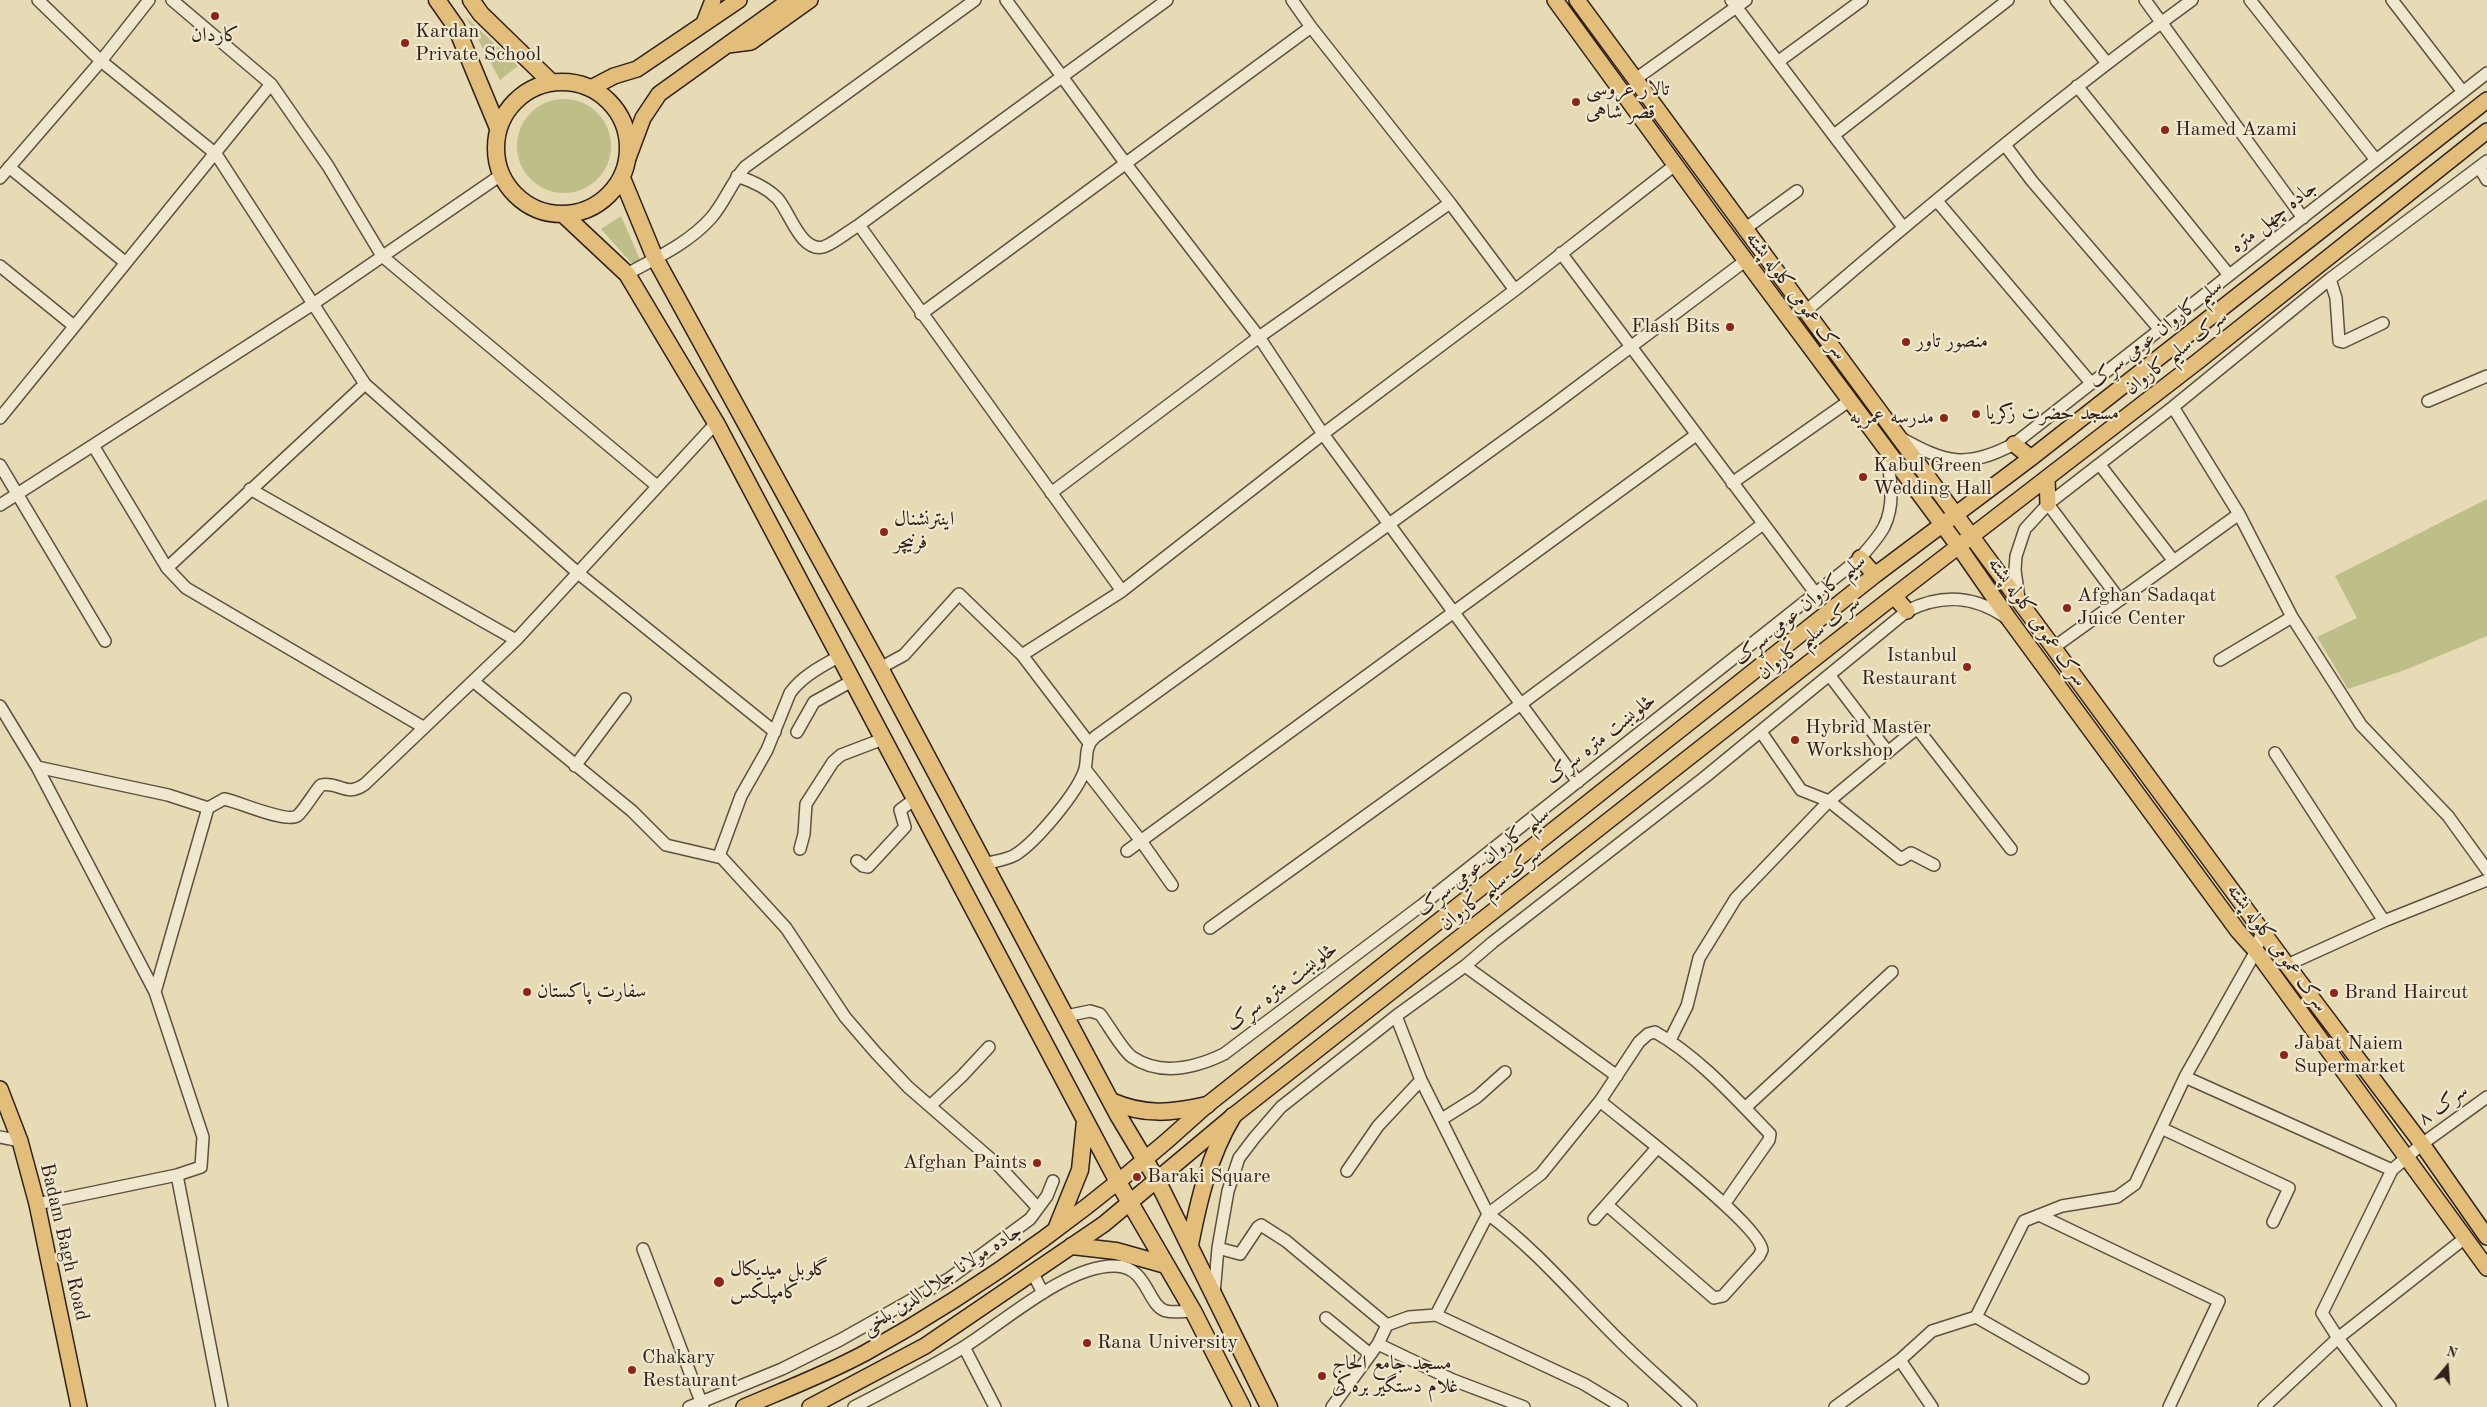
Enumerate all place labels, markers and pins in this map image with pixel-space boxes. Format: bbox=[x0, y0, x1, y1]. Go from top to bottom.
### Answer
marker: کاردان bbox=[209, 10, 221, 22]
place label: Kardan Private School bbox=[415, 20, 541, 67]
place label: کاردان bbox=[191, 24, 239, 48]
marker: Kardan Private School bbox=[399, 37, 411, 49]
place label: تالار عروسی قصر شاهی bbox=[1586, 78, 1669, 125]
marker: تالار عروسی قصر شاهی bbox=[1570, 96, 1582, 108]
place label: Hamed Azami bbox=[2175, 118, 2297, 142]
marker: Hamed Azami bbox=[2159, 124, 2171, 136]
place label: Flash Bits bbox=[1631, 315, 1720, 339]
marker: Flash Bits bbox=[1724, 321, 1736, 333]
place label: منصور تاور bbox=[1916, 330, 1988, 354]
marker: منصور تاور bbox=[1900, 336, 1912, 348]
place label: مسجد حضرت زکریا bbox=[1986, 402, 2119, 426]
place label: مدرسه عمریه bbox=[1849, 406, 1934, 430]
marker: مسجد حضرت زکریا bbox=[1970, 408, 1982, 420]
marker: مدرسه عمریه bbox=[1938, 412, 1950, 424]
place label: Kabul Green Wedding Hall bbox=[1873, 454, 1992, 501]
marker: Kabul Green Wedding Hall bbox=[1857, 471, 1869, 483]
place label: اینترنشنال فرنیچر bbox=[894, 508, 954, 555]
marker: اینترنشنال فرنیچر bbox=[878, 526, 890, 538]
place label: Afghan Sadaqat Juice Center bbox=[2077, 584, 2216, 631]
marker: Afghan Sadaqat Juice Center bbox=[2061, 602, 2073, 614]
place label: Istanbul Restaurant bbox=[1861, 644, 1957, 691]
marker: Istanbul Restaurant bbox=[1961, 661, 1973, 673]
place label: Hybrid Master Workshop bbox=[1805, 716, 1931, 763]
marker: Hybrid Master Workshop bbox=[1789, 734, 1801, 746]
place label: سفارت پاکستان bbox=[537, 980, 646, 1004]
place label: Brand Haircut bbox=[2344, 981, 2468, 1005]
marker: سفارت پاکستان bbox=[521, 986, 533, 998]
marker: Brand Haircut bbox=[2328, 987, 2340, 999]
place label: Jabat Naiem Supermarket bbox=[2294, 1032, 2405, 1079]
marker: Jabat Naiem Supermarket bbox=[2278, 1049, 2290, 1061]
place label: Afghan Paints bbox=[903, 1151, 1027, 1175]
marker: Afghan Paints bbox=[1031, 1157, 1043, 1169]
place label: Baraki Square bbox=[1147, 1165, 1271, 1189]
marker: Baraki Square bbox=[1131, 1171, 1143, 1183]
place label: گلوبل میدیکال کامپلکس bbox=[730, 1258, 829, 1305]
marker: گلوبل میدیکال کامپلکس bbox=[712, 1275, 726, 1289]
place label: Rana University bbox=[1097, 1331, 1238, 1355]
marker: Rana University bbox=[1081, 1337, 1093, 1349]
place label: Chakary Restaurant bbox=[642, 1346, 738, 1393]
place label: مسجد جامع الحاج غلام دستگیر بره‌کی bbox=[1332, 1352, 1458, 1399]
marker: Chakary Restaurant bbox=[626, 1364, 638, 1376]
marker: مسجد جامع الحاج غلام دستگیر بره‌کی bbox=[1316, 1370, 1328, 1382]

